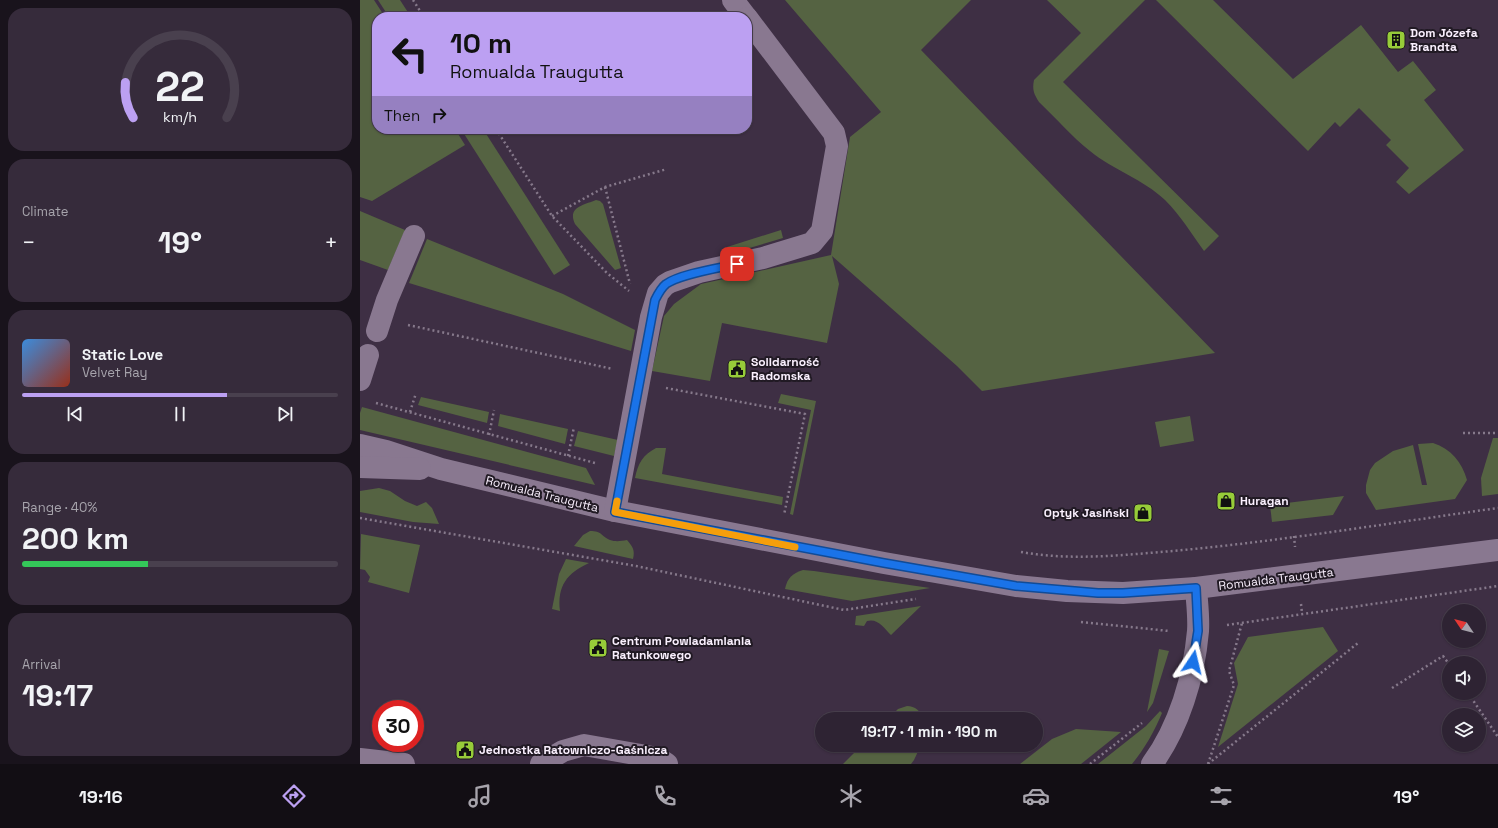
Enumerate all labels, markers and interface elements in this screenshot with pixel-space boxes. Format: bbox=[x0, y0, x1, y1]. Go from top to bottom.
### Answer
text: 10 m bbox=[450, 25, 512, 61]
place label: Dom Józefa Brandta bbox=[1410, 25, 1478, 55]
icon: left bbox=[384, 28, 436, 80]
building icon: Dom Józefa Brandta bbox=[1385, 29, 1407, 51]
text: 22 bbox=[155, 59, 205, 112]
text: Romualda Traugutta bbox=[450, 60, 624, 83]
icon: right bbox=[428, 104, 450, 126]
text: Then bbox=[384, 106, 420, 125]
text: km/h bbox=[163, 107, 197, 125]
text: Climate bbox=[22, 203, 68, 220]
text: 19° bbox=[158, 223, 202, 262]
text: − bbox=[22, 228, 36, 256]
text: + bbox=[324, 228, 338, 256]
pin bbox=[720, 247, 754, 281]
icon: arrive bbox=[726, 253, 748, 275]
text: Static Love bbox=[82, 345, 163, 364]
place label: Solidarność Radomska bbox=[751, 354, 819, 384]
public building icon: Solidarność Radomska bbox=[726, 358, 748, 380]
text: Velvet Ray bbox=[82, 364, 147, 381]
icon: previous bbox=[64, 403, 86, 425]
icon: pause bbox=[169, 403, 191, 425]
icon: next bbox=[274, 403, 296, 425]
street label: Romualda Traugutta bbox=[484, 472, 600, 516]
shop icon: Huragan bbox=[1215, 490, 1237, 512]
place label: Huragan bbox=[1240, 493, 1289, 509]
text: Range · 40% bbox=[22, 499, 97, 516]
shop icon: Optyk Jasiński bbox=[1132, 502, 1154, 524]
place label: Optyk Jasiński bbox=[1044, 505, 1129, 521]
text: 200 km bbox=[22, 519, 129, 558]
street label: Romualda Traugutta bbox=[1218, 564, 1334, 594]
north arrow bbox=[1442, 604, 1486, 648]
map controls bbox=[1442, 604, 1486, 752]
place label: Centrum Powiadamiania Ratunkowego bbox=[612, 633, 751, 663]
public building icon: Centrum Powiadamiania Ratunkowego bbox=[587, 637, 609, 659]
position arrow bbox=[1172, 641, 1214, 683]
text: Arrival bbox=[22, 656, 61, 673]
button: sound bbox=[1442, 656, 1486, 700]
text: 19:17 bbox=[22, 676, 93, 715]
speed limit sign: 30 bbox=[372, 700, 424, 752]
button: layers bbox=[1442, 708, 1486, 752]
text: 19:17 · 1 min · 190 m bbox=[861, 722, 997, 741]
public building icon: Jednostka Ratowniczo-Gaśnicza bbox=[454, 739, 476, 761]
place label: Jednostka Ratowniczo-Gaśnicza bbox=[479, 742, 668, 758]
icon: directions bbox=[280, 782, 308, 810]
icon: music bbox=[466, 782, 494, 810]
icon: phone bbox=[651, 782, 679, 810]
icon: climate bbox=[837, 782, 865, 810]
icon: car bbox=[1022, 782, 1050, 810]
icon: filters bbox=[1207, 782, 1235, 810]
text: 19:16 bbox=[79, 785, 123, 808]
text: 19° bbox=[1393, 785, 1419, 808]

